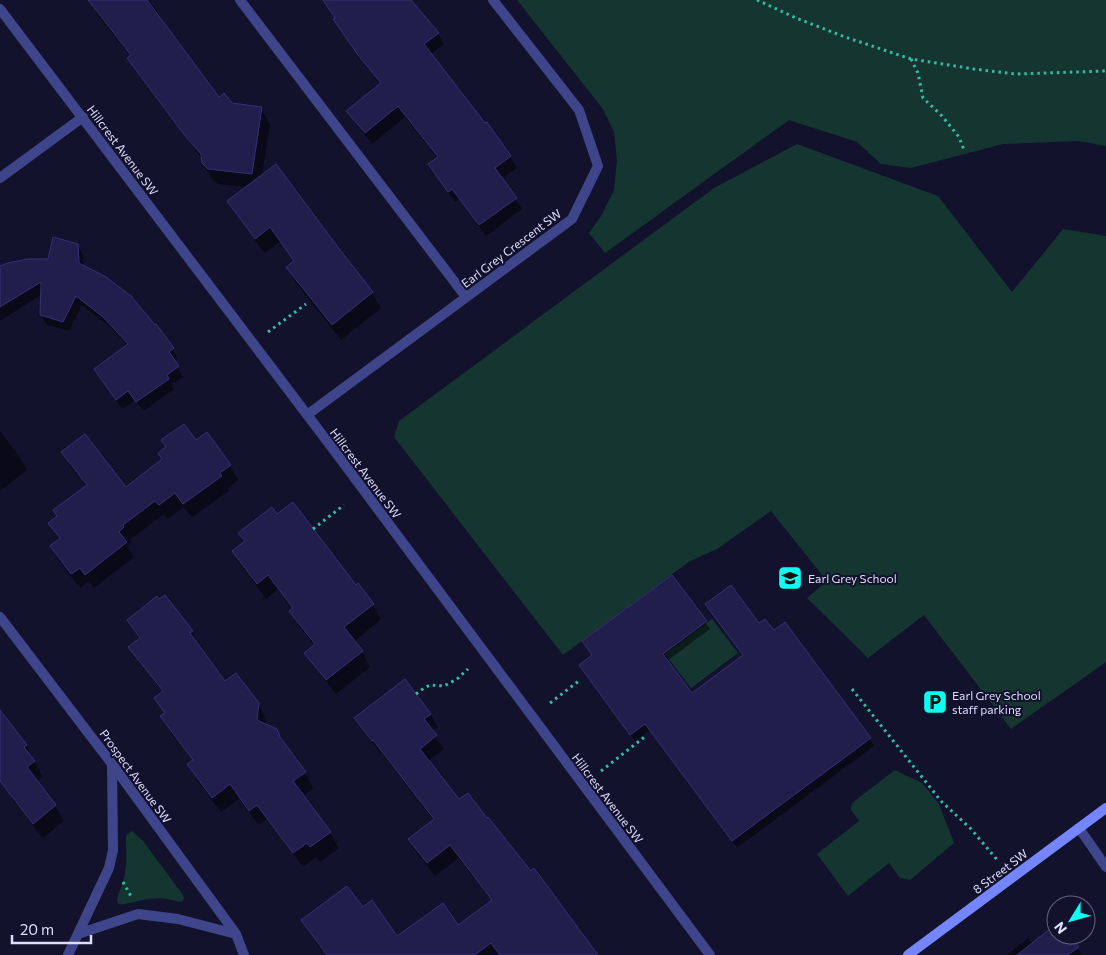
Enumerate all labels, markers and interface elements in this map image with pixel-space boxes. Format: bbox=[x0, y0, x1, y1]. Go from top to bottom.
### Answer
street label: Hillcrest Avenue SW bbox=[85, 102, 161, 198]
street label: Earl Grey Crescent SW bbox=[458, 206, 564, 290]
street label: Hillcrest Avenue SW bbox=[328, 425, 404, 521]
school or university icon: Earl Grey School bbox=[777, 565, 803, 591]
place label: Earl Grey School bbox=[808, 571, 897, 585]
place label: Earl Grey School staff parking bbox=[952, 688, 1041, 716]
parking icon: Earl Grey School staff parking bbox=[922, 689, 948, 715]
street label: Prospect Avenue SW bbox=[97, 726, 175, 826]
street label: Hillcrest Avenue SW bbox=[570, 750, 646, 846]
street label: 8 Street SW bbox=[970, 846, 1030, 896]
north arrow bbox=[1046, 895, 1096, 945]
scale bar bbox=[12, 912, 91, 944]
text: N bbox=[1050, 919, 1070, 937]
text: 20 m bbox=[20, 920, 54, 938]

